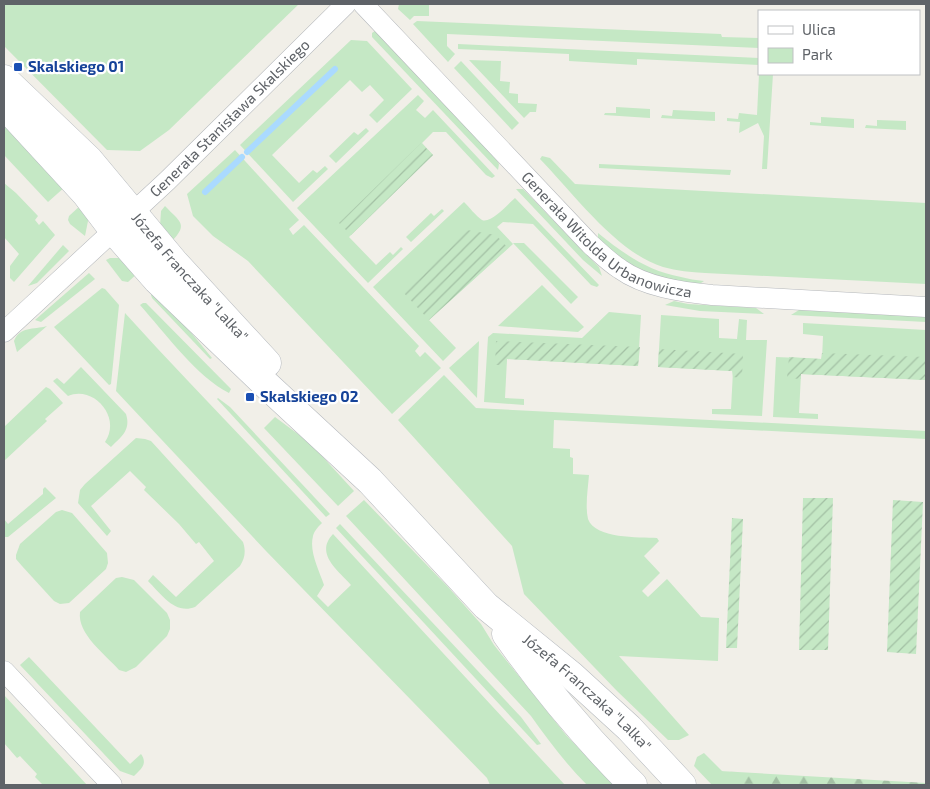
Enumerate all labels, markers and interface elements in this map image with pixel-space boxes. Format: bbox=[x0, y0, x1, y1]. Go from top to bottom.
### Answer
legend bbox=[758, 10, 920, 75]
text: Ulica bbox=[802, 20, 836, 38]
street label: Generała Stanisława Skalskiego bbox=[146, 35, 313, 200]
text: Park bbox=[802, 45, 833, 63]
place label: Skalskiego 01 bbox=[28, 57, 124, 75]
marker: Skalskiego 01 bbox=[12, 61, 24, 73]
street label: Generała Witolda Urbanowicza bbox=[518, 167, 693, 301]
street label: Józefa Franczaka "Lalka" bbox=[129, 208, 253, 345]
place label: Skalskiego 02 bbox=[260, 387, 359, 405]
marker: Skalskiego 02 bbox=[244, 391, 256, 403]
street label: Józefa Franczaka "Lalka" bbox=[520, 630, 656, 754]

